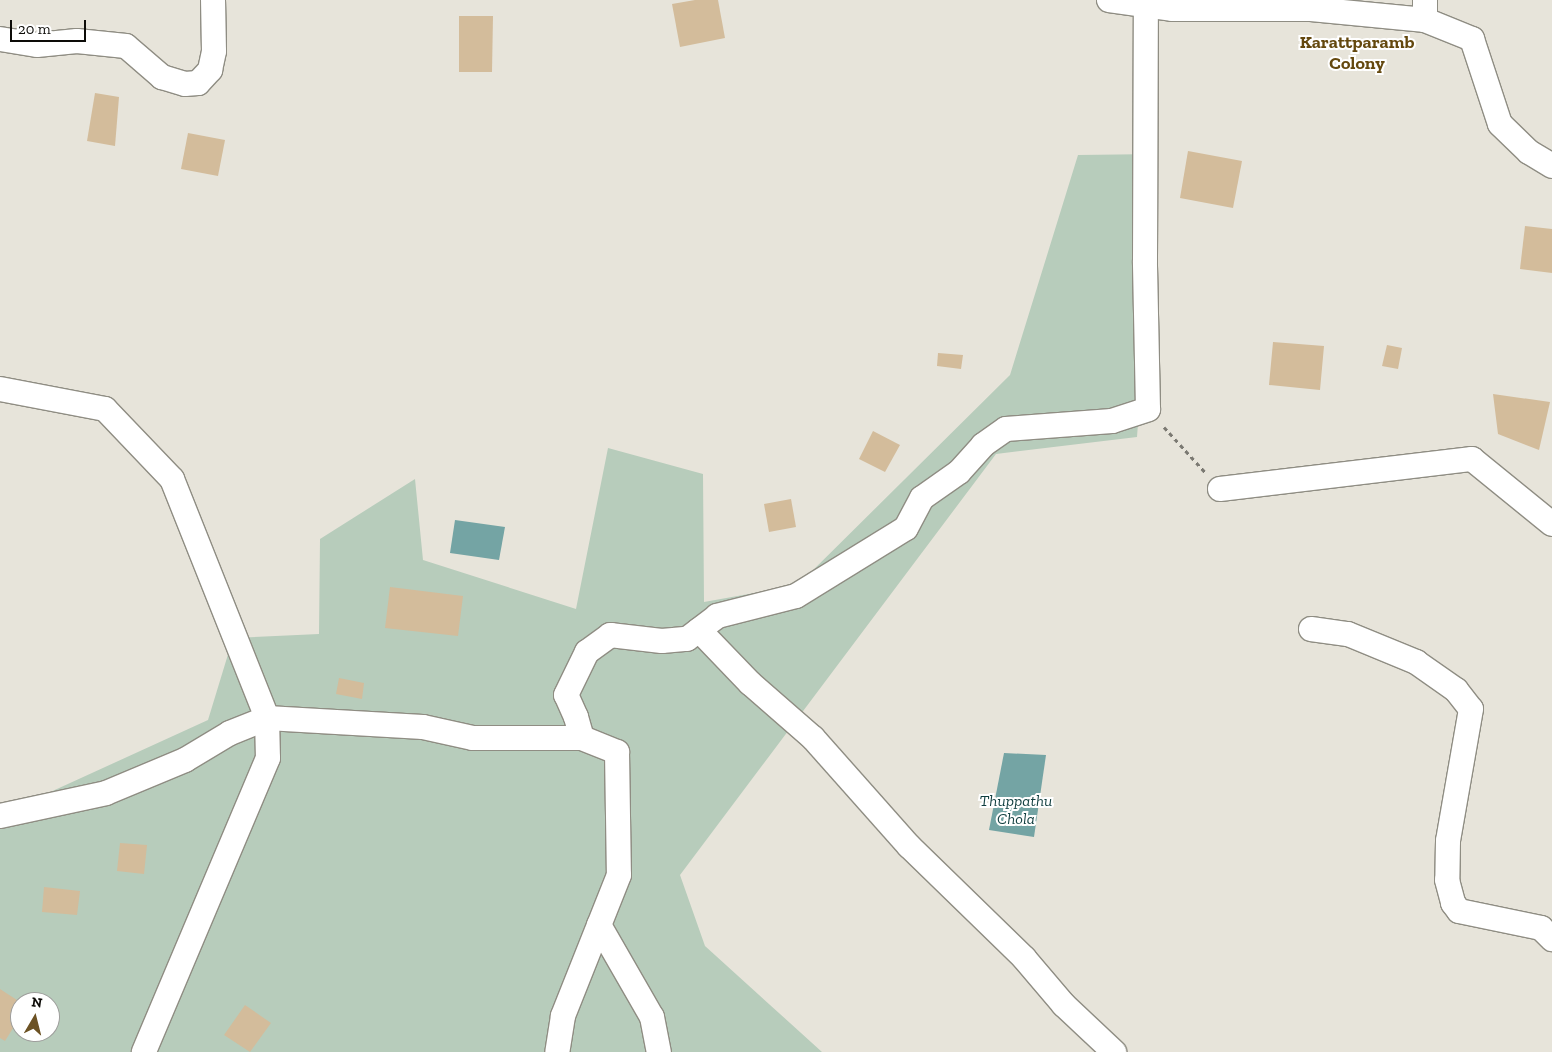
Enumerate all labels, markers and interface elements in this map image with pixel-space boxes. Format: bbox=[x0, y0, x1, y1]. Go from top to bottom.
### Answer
scale bar bbox=[12, 10, 89, 42]
text: 20 m bbox=[18, 20, 51, 38]
district label: Karattparamb Colony bbox=[1300, 32, 1414, 74]
water label: Thuppathu Chola bbox=[980, 791, 1052, 829]
north arrow bbox=[10, 992, 60, 1042]
text: N bbox=[31, 993, 43, 1012]

